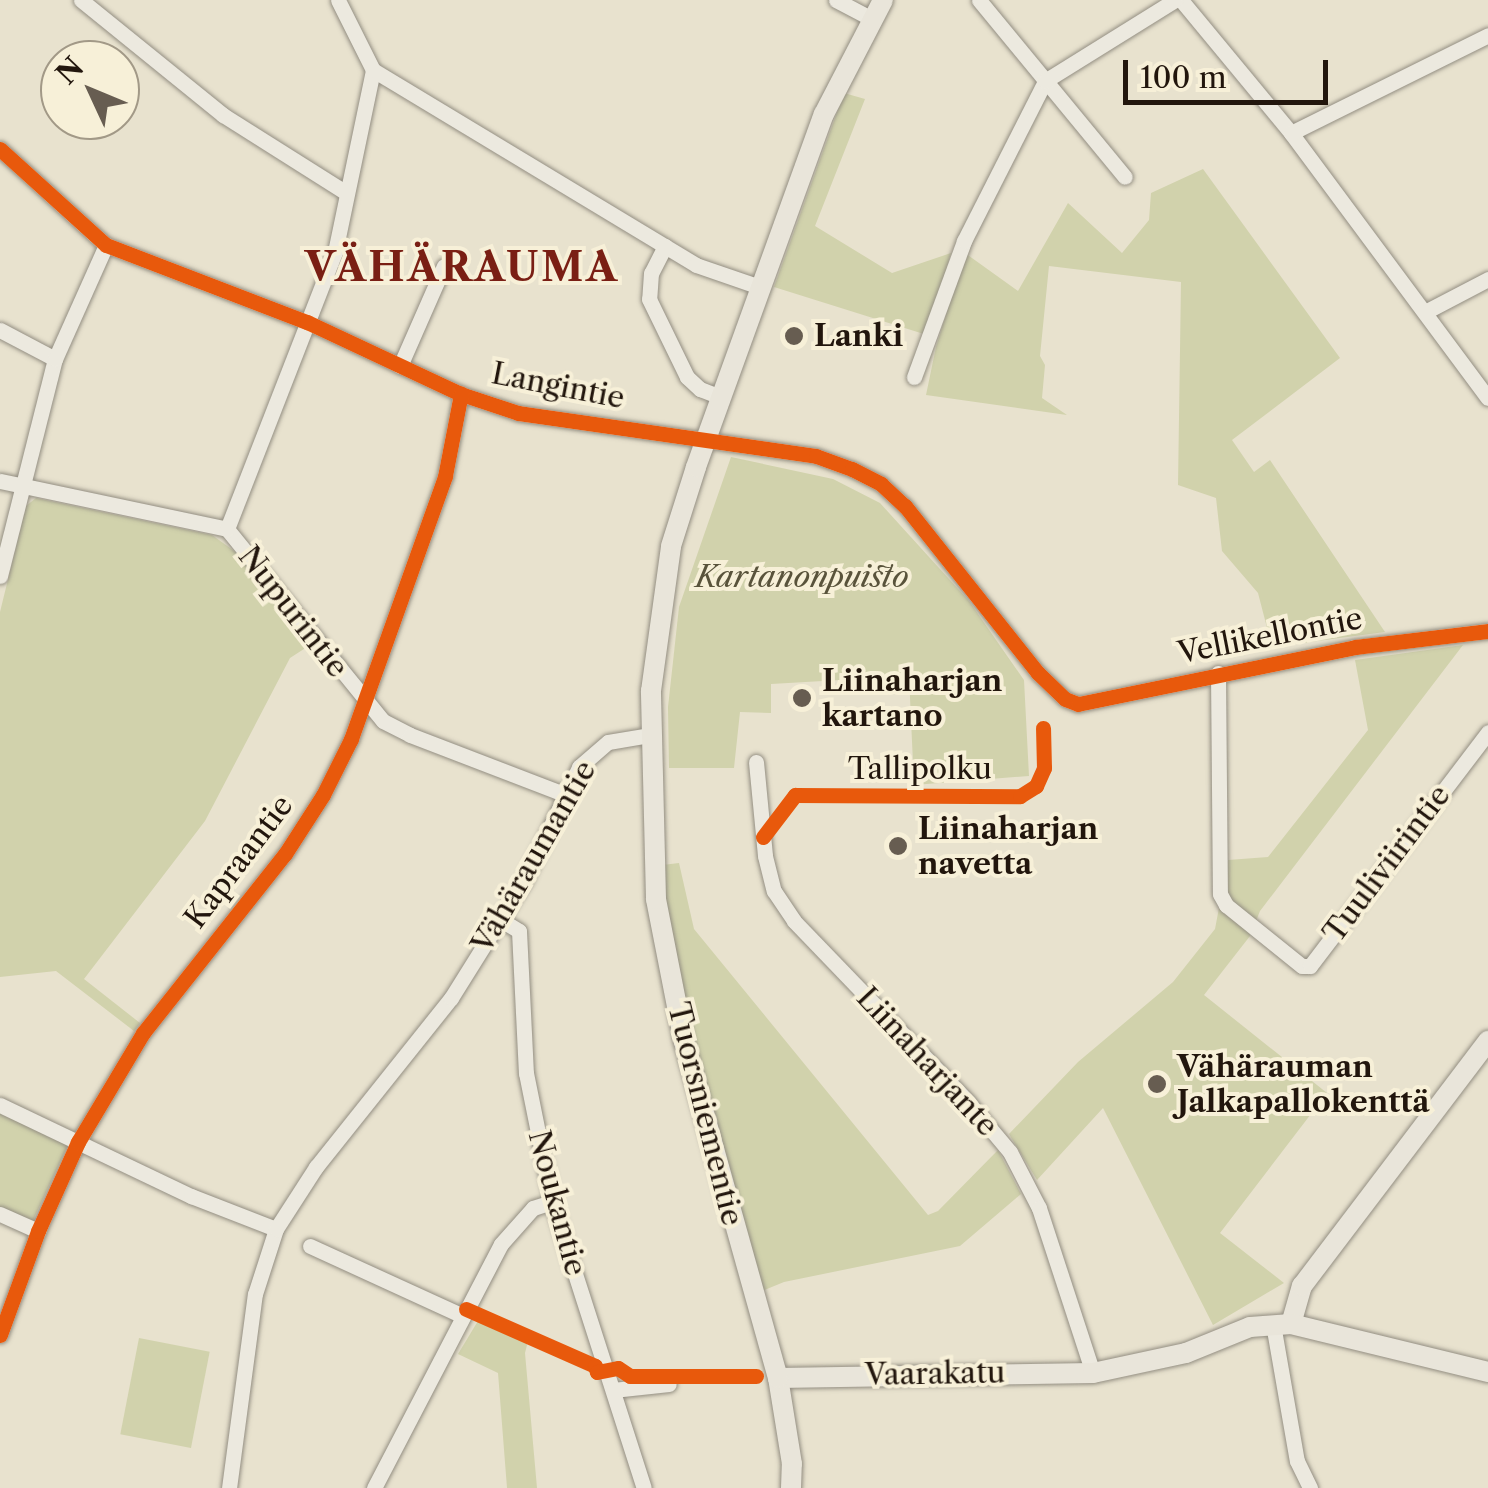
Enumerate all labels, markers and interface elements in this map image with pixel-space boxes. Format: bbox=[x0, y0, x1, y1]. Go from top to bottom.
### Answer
north arrow bbox=[40, 40, 140, 140]
scale bar bbox=[1128, 40, 1333, 102]
text: N bbox=[49, 50, 91, 91]
text: 100 m bbox=[1140, 59, 1227, 96]
district label: VÄHÄRAUMA bbox=[305, 243, 619, 291]
place label: Lanki bbox=[814, 318, 903, 354]
marker: Lanki bbox=[783, 325, 805, 347]
street label: Langintie bbox=[489, 355, 627, 417]
street label: Nupurintie bbox=[231, 539, 355, 685]
park label: Kartanonpuisto bbox=[695, 559, 909, 595]
street label: Vellikellontie bbox=[1175, 600, 1365, 672]
place label: Liinaharjan kartano bbox=[822, 663, 1002, 734]
marker: Liinaharjan kartano bbox=[791, 687, 813, 709]
street label: Tallipolku bbox=[848, 751, 992, 787]
street label: Vähäraumantie bbox=[464, 754, 604, 960]
street label: Tuuliviirintie bbox=[1316, 778, 1458, 950]
street label: Kapraantie bbox=[177, 788, 301, 936]
place label: Liinaharjan navetta bbox=[918, 811, 1098, 882]
marker: Liinaharjan navetta bbox=[887, 835, 909, 857]
street label: Liinaharjante bbox=[849, 980, 1005, 1144]
street label: Tuorsniementie bbox=[660, 999, 750, 1229]
place label: Vähärauman Jalkapallokenttä bbox=[1177, 1049, 1430, 1120]
marker: Vähärauman Jalkapallokenttä bbox=[1146, 1073, 1168, 1095]
street label: Noukantie bbox=[520, 1126, 594, 1280]
street label: Vaarakatu bbox=[864, 1355, 1006, 1393]

